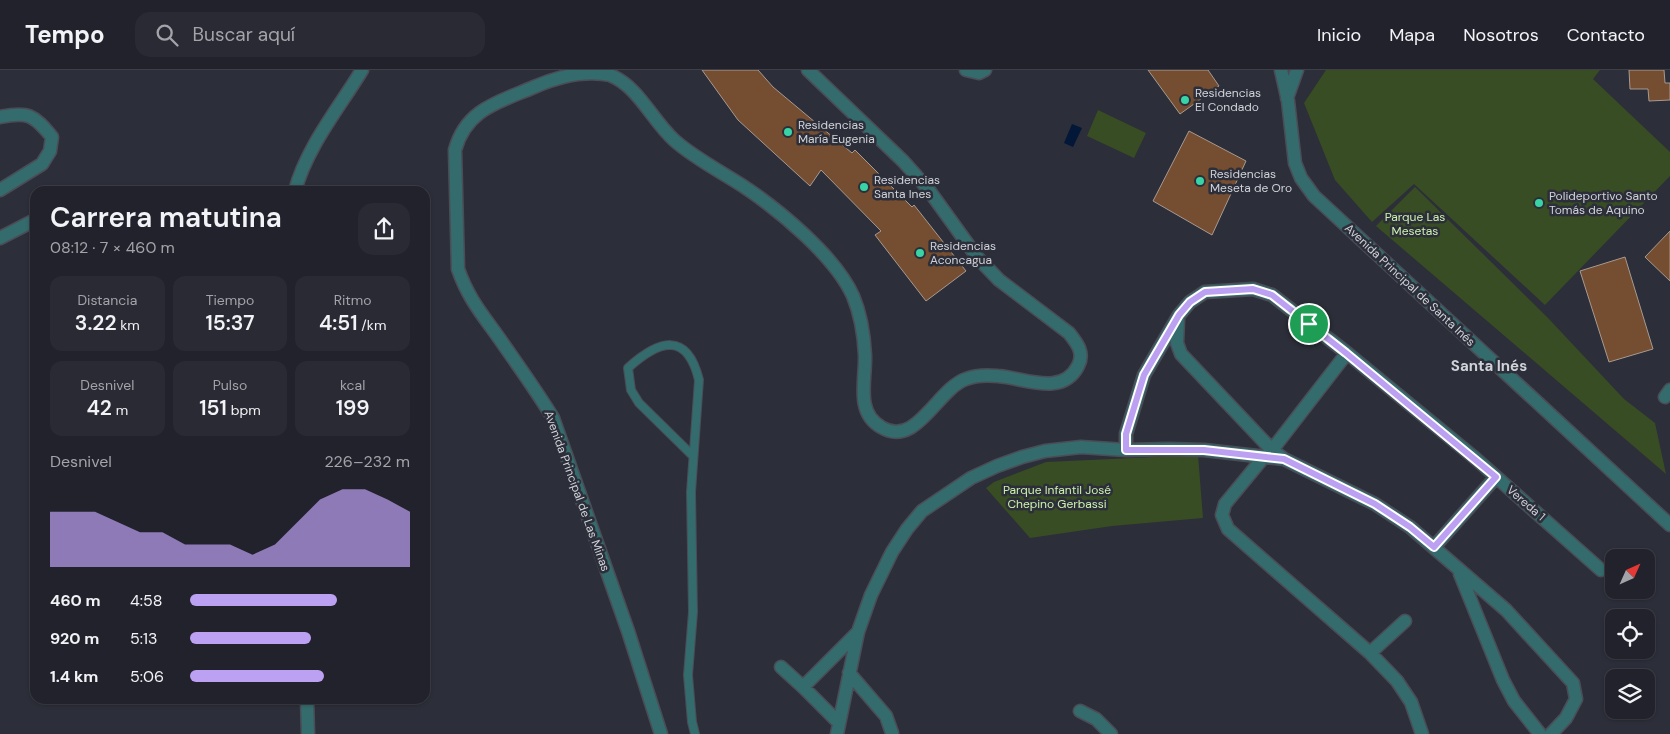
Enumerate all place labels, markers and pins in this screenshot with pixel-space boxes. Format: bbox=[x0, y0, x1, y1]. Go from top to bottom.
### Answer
place label: Residencias El Condado bbox=[1195, 85, 1261, 115]
marker: Residencias El Condado bbox=[1179, 94, 1191, 106]
place label: Residencias María Eugenia bbox=[798, 117, 875, 147]
marker: Residencias María Eugenia bbox=[782, 126, 794, 138]
place label: Residencias Meseta de Oro bbox=[1210, 166, 1292, 196]
place label: Residencias Santa Ines bbox=[874, 172, 940, 202]
marker: Residencias Meseta de Oro bbox=[1194, 175, 1206, 187]
marker: Residencias Santa Ines bbox=[858, 181, 870, 193]
place label: Polideportivo Santo Tomás de Aquino bbox=[1549, 188, 1658, 218]
marker: Polideportivo Santo Tomás de Aquino bbox=[1533, 197, 1545, 209]
place label: Residencias Aconcagua bbox=[930, 238, 996, 268]
marker: Residencias Aconcagua bbox=[914, 247, 926, 259]
pin bbox=[1288, 303, 1330, 345]

